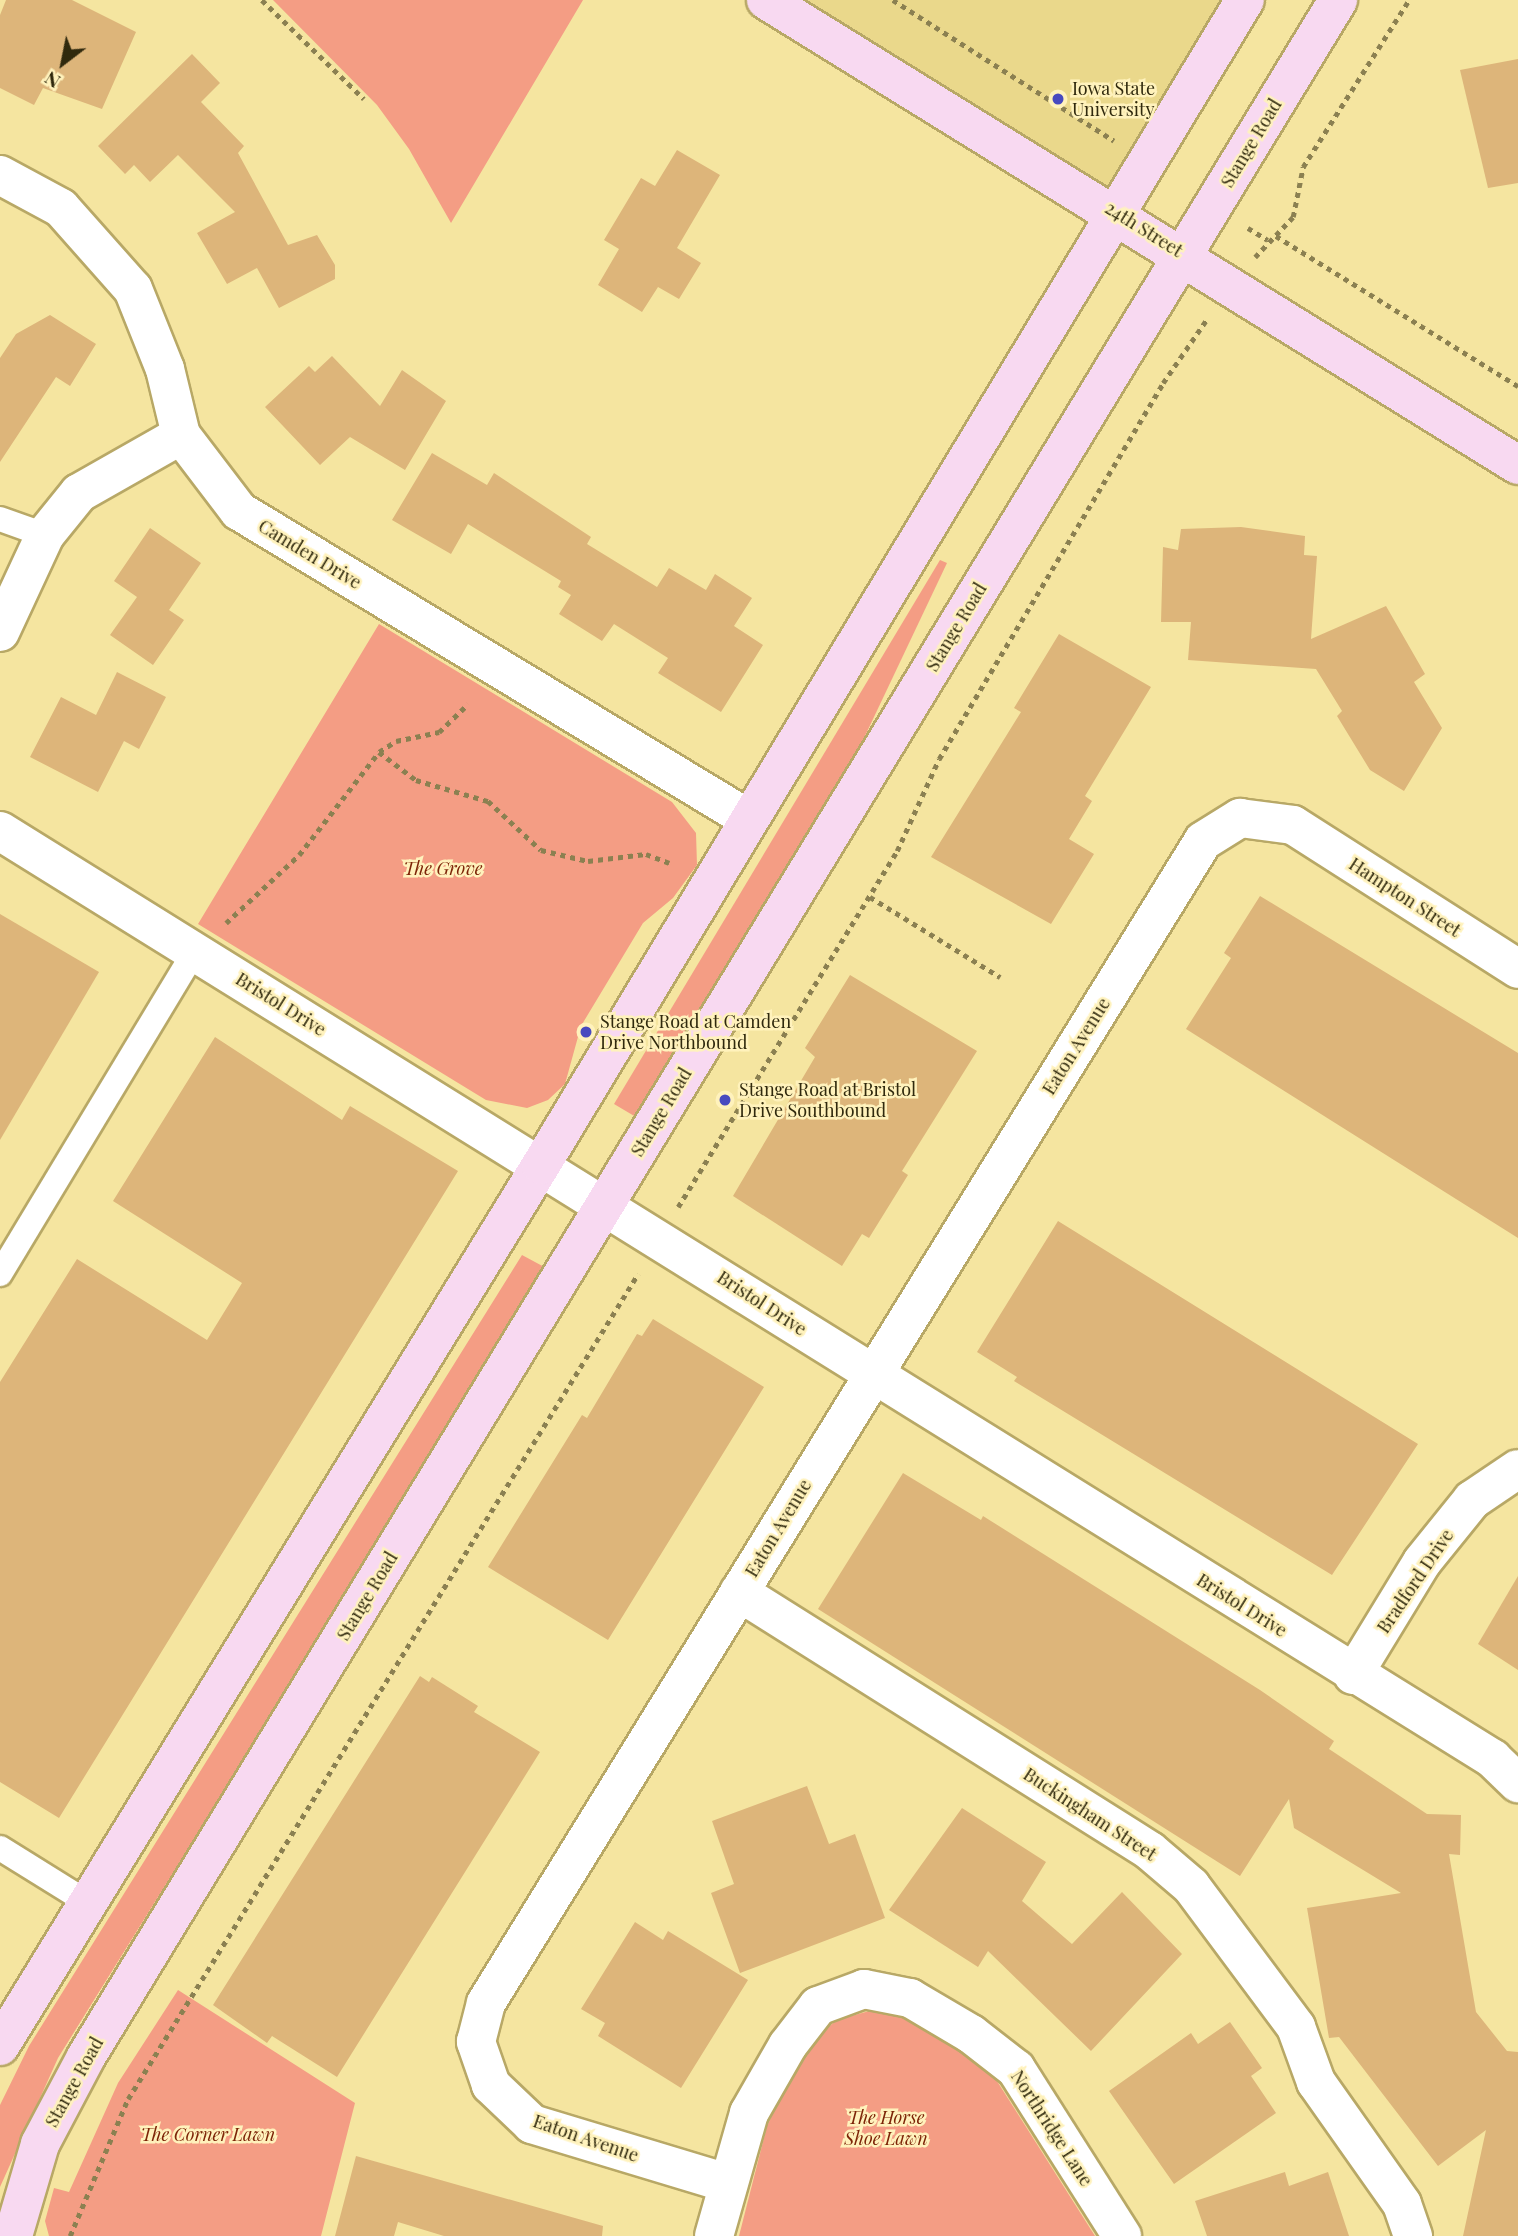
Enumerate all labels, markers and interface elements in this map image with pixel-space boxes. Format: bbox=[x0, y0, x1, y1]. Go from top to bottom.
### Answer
north arrow bbox=[28, 28, 98, 98]
text: N bbox=[39, 66, 65, 95]
place label: Iowa State University bbox=[1072, 78, 1155, 120]
marker: Iowa State University bbox=[1050, 91, 1066, 107]
street label: Stange Road bbox=[1216, 95, 1286, 191]
street label: 24th Street bbox=[1101, 197, 1187, 261]
street label: Camden Drive bbox=[255, 515, 365, 593]
street label: Stange Road bbox=[921, 579, 991, 675]
street label: Hampton Street bbox=[1345, 853, 1465, 941]
park label: The Grove bbox=[403, 857, 483, 879]
street label: Bristol Drive bbox=[232, 968, 330, 1040]
street label: Eaton Avenue bbox=[1037, 993, 1115, 1099]
place label: Stange Road at Camden Drive Northbound bbox=[600, 1011, 791, 1054]
marker: Stange Road at Camden Drive Northbound bbox=[578, 1024, 594, 1040]
street label: Stange Road bbox=[626, 1064, 696, 1160]
place label: Stange Road at Bristol Drive Southbound bbox=[739, 1079, 916, 1122]
marker: Stange Road at Bristol Drive Southbound bbox=[717, 1092, 733, 1108]
street label: Bristol Drive bbox=[713, 1266, 811, 1340]
street label: Eaton Avenue bbox=[740, 1475, 816, 1581]
street label: Bradford Drive bbox=[1372, 1525, 1458, 1637]
street label: Stange Road bbox=[332, 1548, 402, 1644]
street label: Bristol Drive bbox=[1193, 1569, 1291, 1641]
street label: Buckingham Street bbox=[1020, 1763, 1160, 1865]
street label: Stange Road bbox=[40, 2033, 108, 2131]
street label: Northridge Lane bbox=[1007, 2066, 1097, 2190]
park label: The Horse Shoe Lawn bbox=[844, 2107, 928, 2150]
street label: Eaton Avenue bbox=[530, 2110, 642, 2166]
park label: The Corner Lawn bbox=[141, 2123, 275, 2145]

